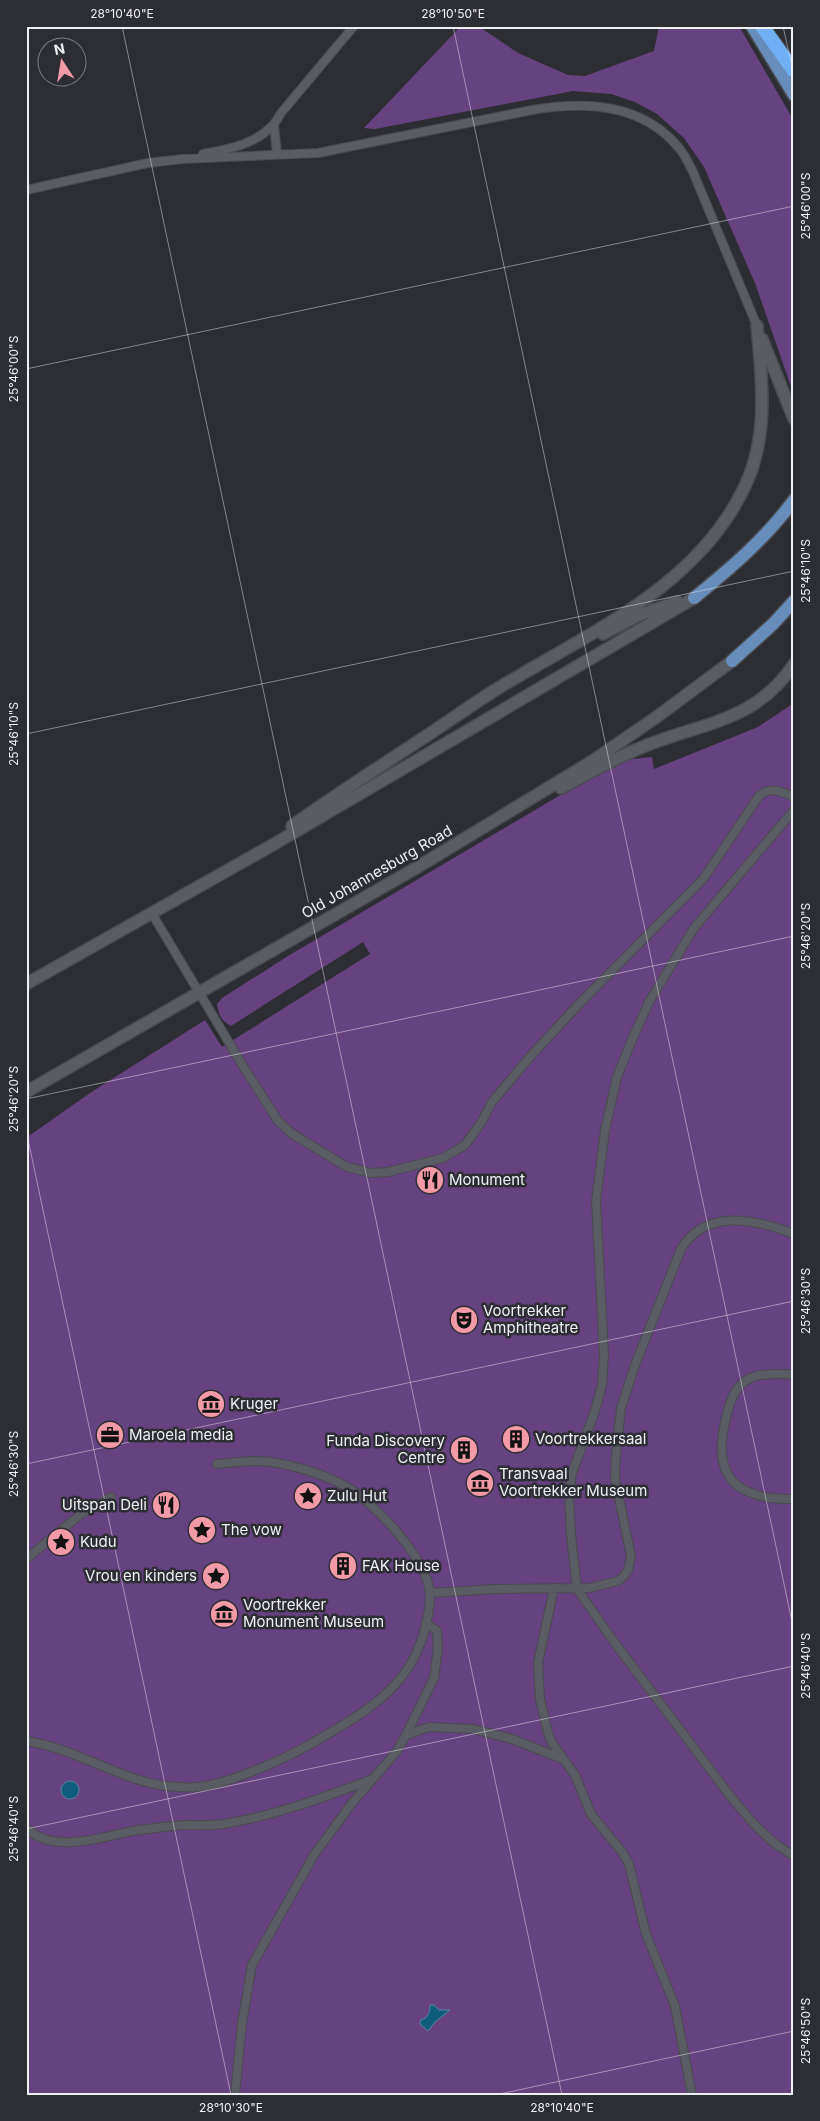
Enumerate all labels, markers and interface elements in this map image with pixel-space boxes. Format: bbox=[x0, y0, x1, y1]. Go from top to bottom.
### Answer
text: 28°10'40"E bbox=[90, 6, 154, 21]
text: 28°10'50"E bbox=[421, 6, 485, 21]
north arrow bbox=[38, 38, 88, 88]
text: N bbox=[52, 39, 66, 58]
text: 25°46'00"S bbox=[798, 172, 813, 239]
text: 25°46'00"S bbox=[6, 335, 21, 402]
text: 25°46'10"S bbox=[798, 539, 813, 603]
text: 25°46'10"S bbox=[6, 702, 21, 766]
street label: Old Johannesburg Road bbox=[298, 821, 455, 922]
text: 25°46'20"S bbox=[798, 902, 813, 969]
text: 25°46'20"S bbox=[6, 1065, 21, 1132]
restaurant icon: Monument bbox=[415, 1165, 445, 1195]
place label: Monument bbox=[449, 1170, 525, 1189]
text: 25°46'30"S bbox=[798, 1267, 813, 1334]
place label: Voortrekker Amphitheatre bbox=[483, 1301, 578, 1337]
theatre icon: Voortrekker Amphitheatre bbox=[449, 1305, 479, 1335]
museum icon: Kruger bbox=[196, 1389, 226, 1419]
place label: Kruger bbox=[230, 1394, 279, 1413]
office icon: Maroela media bbox=[95, 1420, 125, 1450]
building icon: Voortrekkersaal bbox=[501, 1424, 531, 1454]
place label: Maroela media bbox=[129, 1425, 234, 1444]
place label: Voortrekkersaal bbox=[535, 1429, 646, 1448]
text: 25°46'30"S bbox=[6, 1430, 21, 1497]
place label: Funda Discovery Centre bbox=[326, 1431, 446, 1467]
building icon: Funda Discovery Centre bbox=[449, 1435, 479, 1465]
place label: Transvaal Voortrekker Museum bbox=[499, 1464, 647, 1500]
museum icon: Transvaal Voortrekker Museum bbox=[465, 1468, 495, 1498]
place icon: Zulu Hut bbox=[293, 1481, 323, 1511]
place label: Zulu Hut bbox=[327, 1486, 387, 1505]
restaurant icon: Uitspan Deli bbox=[151, 1490, 181, 1520]
place label: Uitspan Deli bbox=[62, 1495, 147, 1514]
place icon: The vow bbox=[187, 1515, 217, 1545]
place label: The vow bbox=[221, 1520, 282, 1539]
place icon: Kudu bbox=[46, 1527, 76, 1557]
place label: Kudu bbox=[80, 1532, 117, 1551]
building icon: FAK House bbox=[328, 1551, 358, 1581]
place label: FAK House bbox=[362, 1556, 440, 1575]
place icon: Vrou en kinders bbox=[201, 1561, 231, 1591]
place label: Vrou en kinders bbox=[85, 1566, 197, 1585]
place label: Voortrekker Monument Museum bbox=[243, 1595, 384, 1631]
museum icon: Voortrekker Monument Museum bbox=[209, 1599, 239, 1629]
text: 25°46'40"S bbox=[798, 1633, 813, 1699]
text: 25°46'40"S bbox=[6, 1796, 21, 1862]
text: 25°46'50"S bbox=[798, 1997, 813, 2064]
text: 28°10'30"E bbox=[199, 2100, 263, 2115]
text: 28°10'40"E bbox=[530, 2100, 594, 2115]

